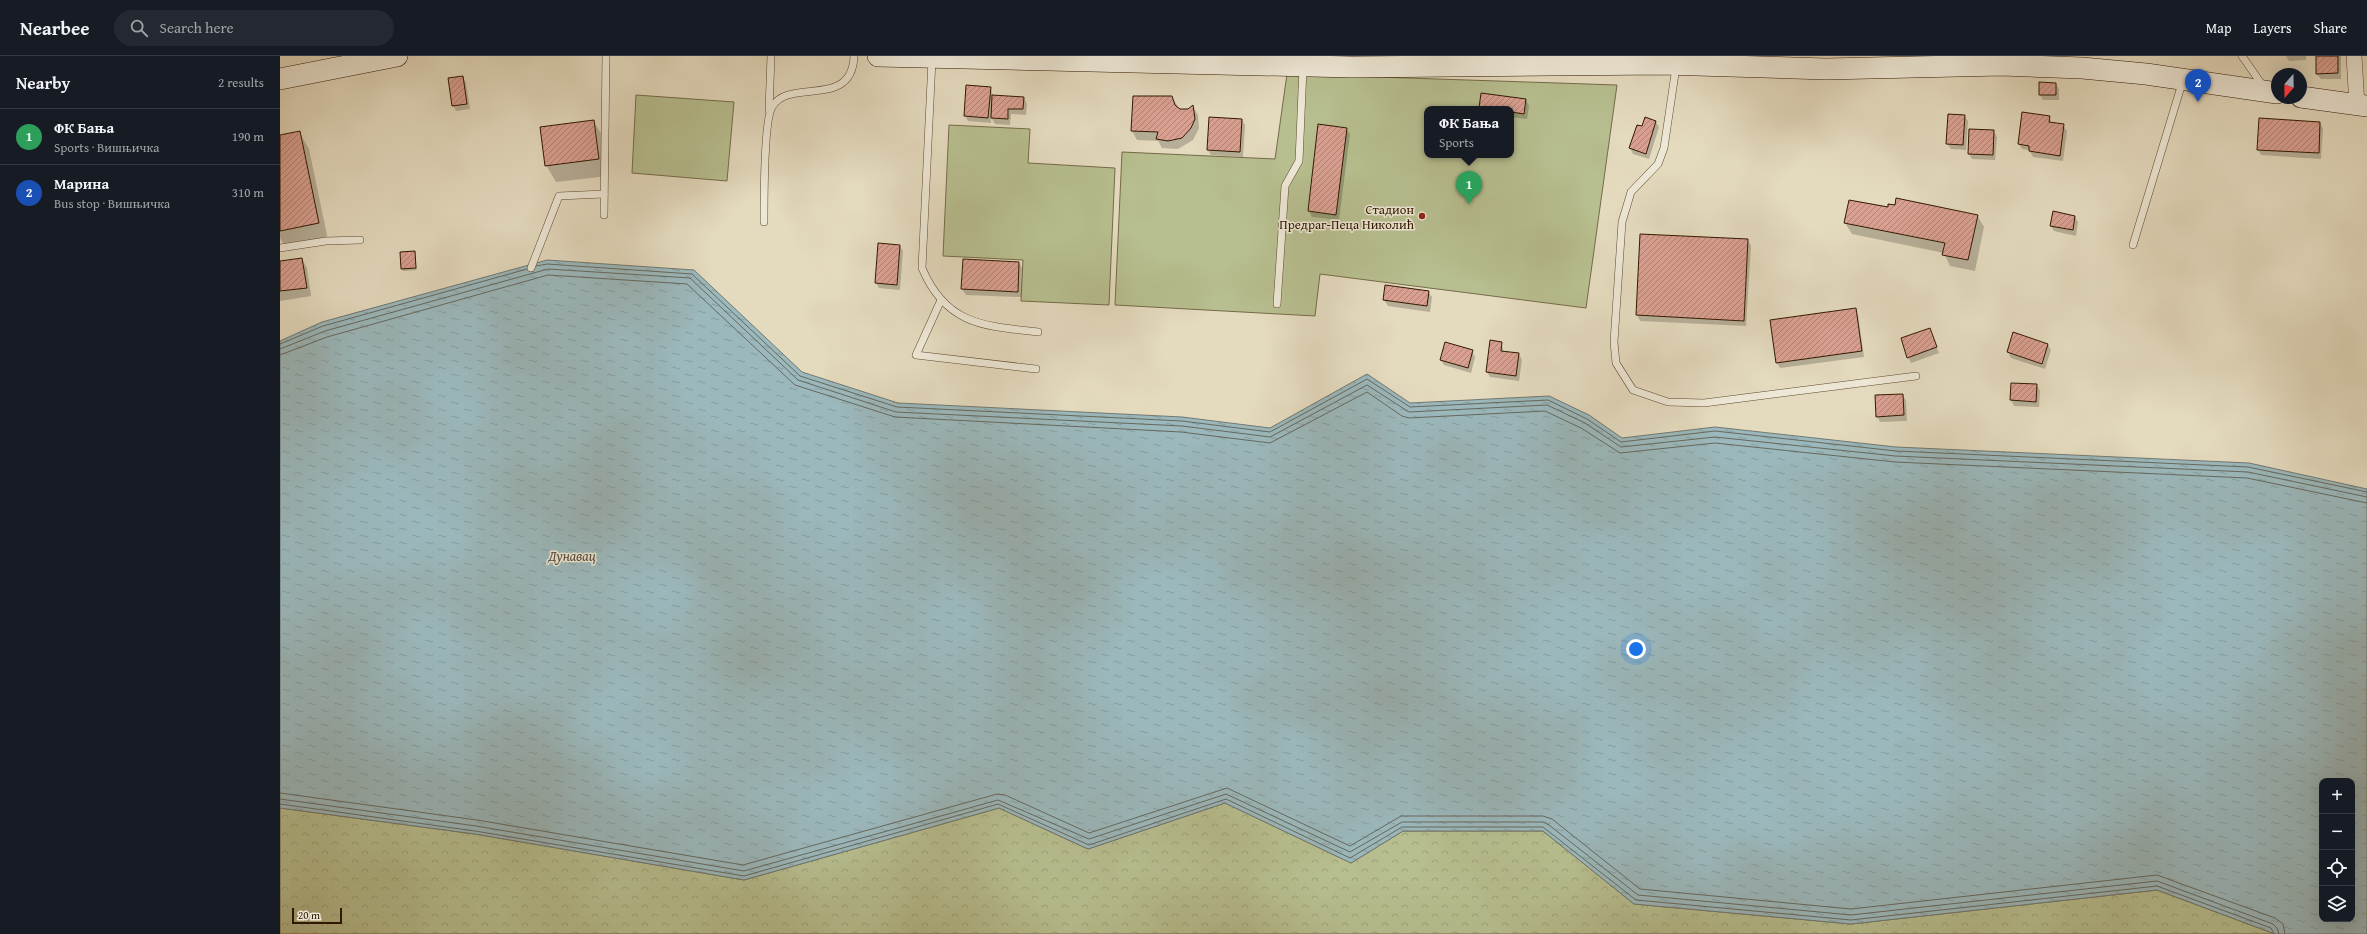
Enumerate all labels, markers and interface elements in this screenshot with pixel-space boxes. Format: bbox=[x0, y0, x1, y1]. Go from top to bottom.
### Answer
search box bbox=[114, 10, 394, 46]
text: Nearbee bbox=[20, 14, 90, 42]
icon: search bbox=[128, 17, 150, 39]
text: Search here bbox=[160, 17, 234, 38]
text: Map bbox=[2206, 18, 2232, 38]
text: Layers bbox=[2254, 18, 2292, 38]
text: Share bbox=[2314, 18, 2347, 38]
north arrow bbox=[2271, 68, 2307, 104]
pin: 2 bbox=[2185, 69, 2211, 102]
text: Nearby bbox=[16, 70, 70, 95]
text: 2 results bbox=[218, 73, 264, 92]
popup bbox=[1424, 106, 1514, 158]
text: ФК Бања bbox=[1439, 112, 1499, 133]
text: ФК Бања bbox=[54, 117, 114, 138]
text: 1 bbox=[26, 127, 32, 146]
text: 190 m bbox=[232, 127, 264, 146]
text: Sports bbox=[1439, 133, 1474, 152]
text: Sports · Вишњичка bbox=[54, 138, 159, 157]
pin: 1 bbox=[1456, 171, 1482, 204]
text: Марина bbox=[54, 173, 109, 194]
text: 2 bbox=[26, 183, 32, 202]
text: 310 m bbox=[232, 183, 264, 202]
text: Bus stop · Вишњичка bbox=[54, 194, 170, 213]
place label: Стадион Предраг-Пеца Николић bbox=[1279, 200, 1415, 234]
marker: Стадион Предраг-Пеца Николић bbox=[1417, 211, 1427, 221]
water label: Дунавац bbox=[547, 546, 596, 566]
your location bbox=[1626, 639, 1646, 659]
map controls bbox=[2319, 778, 2355, 922]
button: + bbox=[2319, 778, 2355, 814]
button: − bbox=[2319, 814, 2355, 850]
button: locate bbox=[2319, 850, 2355, 886]
button: layers bbox=[2319, 886, 2355, 922]
scale bar bbox=[292, 906, 342, 925]
text: 20 m bbox=[298, 907, 320, 923]

